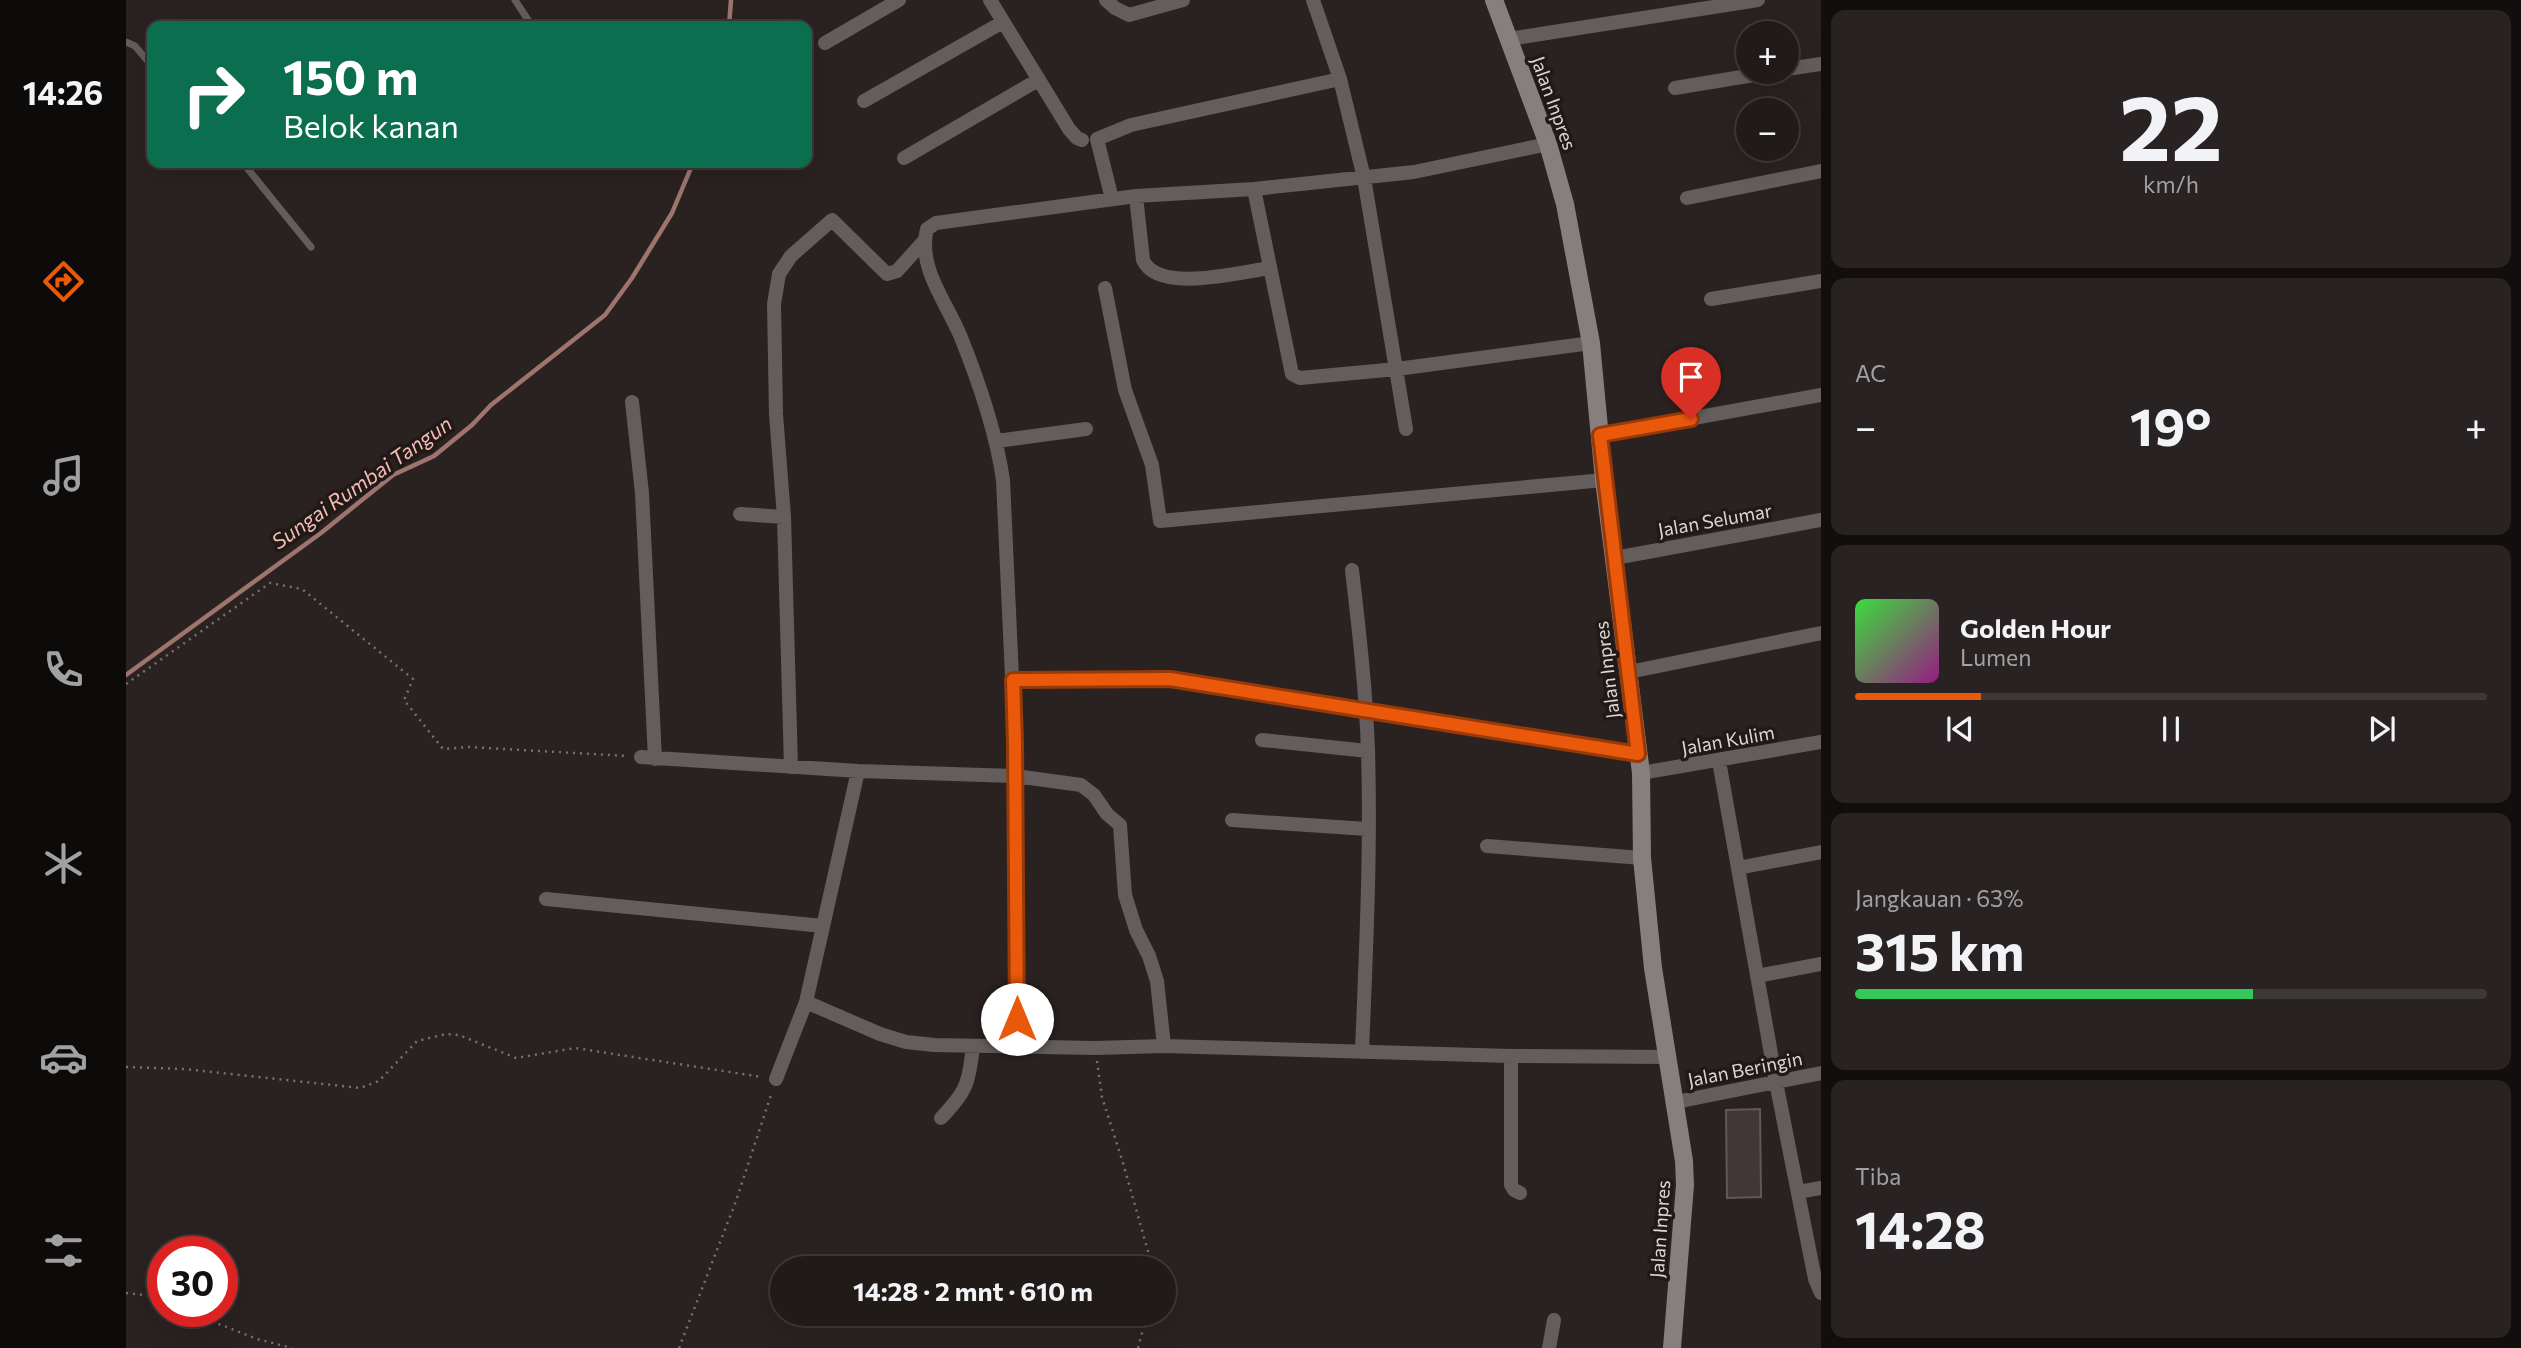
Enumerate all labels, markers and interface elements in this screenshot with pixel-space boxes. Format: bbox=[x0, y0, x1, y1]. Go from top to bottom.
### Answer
map controls bbox=[1736, 21, 1799, 161]
button: + bbox=[1736, 21, 1799, 84]
text: 150 m bbox=[283, 45, 418, 105]
icon: right bbox=[168, 49, 259, 140]
street label: Jalan Inpres bbox=[1527, 53, 1582, 153]
text: 22 bbox=[2119, 68, 2223, 180]
text: 14:26 bbox=[23, 72, 103, 112]
button: − bbox=[1736, 98, 1799, 161]
text: Belok kanan bbox=[283, 105, 459, 145]
text: km/h bbox=[2143, 170, 2199, 198]
icon: directions bbox=[39, 257, 88, 306]
pin bbox=[1661, 347, 1721, 419]
icon: arrive bbox=[1672, 358, 1710, 396]
text: AC bbox=[1855, 359, 1886, 387]
text: 19° bbox=[2130, 393, 2211, 457]
text: − bbox=[1855, 402, 1877, 449]
text: + bbox=[2465, 402, 2487, 449]
water label: Sungai Rumbai Tangun bbox=[266, 410, 456, 553]
icon: music bbox=[39, 451, 88, 500]
street label: Jalan Selumar bbox=[1656, 498, 1774, 541]
text: Golden Hour bbox=[1960, 612, 2111, 643]
street label: Jalan Inpres bbox=[1589, 620, 1624, 720]
text: Lumen bbox=[1960, 643, 2031, 671]
icon: phone bbox=[39, 645, 88, 694]
icon: previous bbox=[1941, 710, 1979, 748]
icon: pause bbox=[2152, 710, 2190, 748]
icon: next bbox=[2363, 710, 2401, 748]
street label: Jalan Kulim bbox=[1680, 720, 1776, 759]
icon: climate bbox=[39, 839, 88, 888]
text: Jangkauan · 63% bbox=[1855, 884, 2023, 912]
text: 315 km bbox=[1855, 918, 2024, 982]
position arrow bbox=[980, 982, 1054, 1056]
icon: car bbox=[39, 1033, 88, 1082]
street label: Jalan Beringin bbox=[1686, 1046, 1804, 1091]
text: Tiba bbox=[1855, 1162, 1901, 1190]
street label: Jalan Inpres bbox=[1645, 1179, 1674, 1279]
text: 14:28 bbox=[1855, 1196, 1986, 1260]
icon: filters bbox=[39, 1226, 88, 1275]
speed limit sign: 30 bbox=[147, 1236, 238, 1327]
text: 14:28 · 2 mnt · 610 m bbox=[853, 1275, 1093, 1306]

